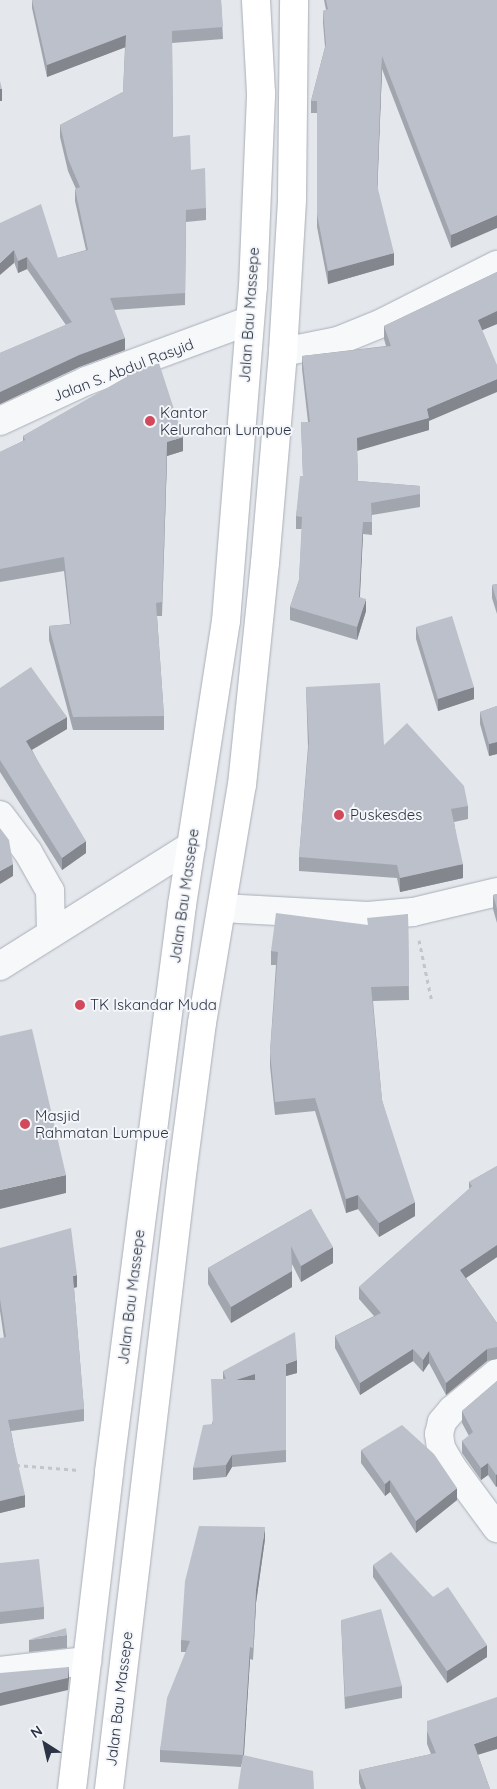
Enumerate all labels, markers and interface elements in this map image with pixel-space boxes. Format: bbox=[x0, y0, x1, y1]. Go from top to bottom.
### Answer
street label: Jalan Bau Massepe bbox=[235, 247, 263, 383]
street label: Jalan S. Abdul Rasyid bbox=[50, 335, 196, 405]
place label: Kantor Kelurahan Lumpue bbox=[160, 403, 292, 438]
marker: Kantor Kelurahan Lumpue bbox=[144, 415, 156, 427]
place label: Puskesdes bbox=[350, 806, 422, 824]
marker: Puskesdes bbox=[332, 808, 346, 822]
street label: Jalan Bau Massepe bbox=[166, 827, 202, 965]
place label: TK Iskandar Muda bbox=[90, 996, 217, 1014]
marker: TK Iskandar Muda bbox=[74, 999, 86, 1011]
place label: Masjid Rahmatan Lumpue bbox=[35, 1106, 169, 1141]
marker: Masjid Rahmatan Lumpue bbox=[19, 1118, 31, 1130]
street label: Jalan Bau Massepe bbox=[114, 1228, 148, 1366]
street label: Jalan Bau Massepe bbox=[102, 1630, 136, 1768]
north arrow bbox=[20, 1719, 70, 1769]
text: N bbox=[27, 1721, 46, 1742]

